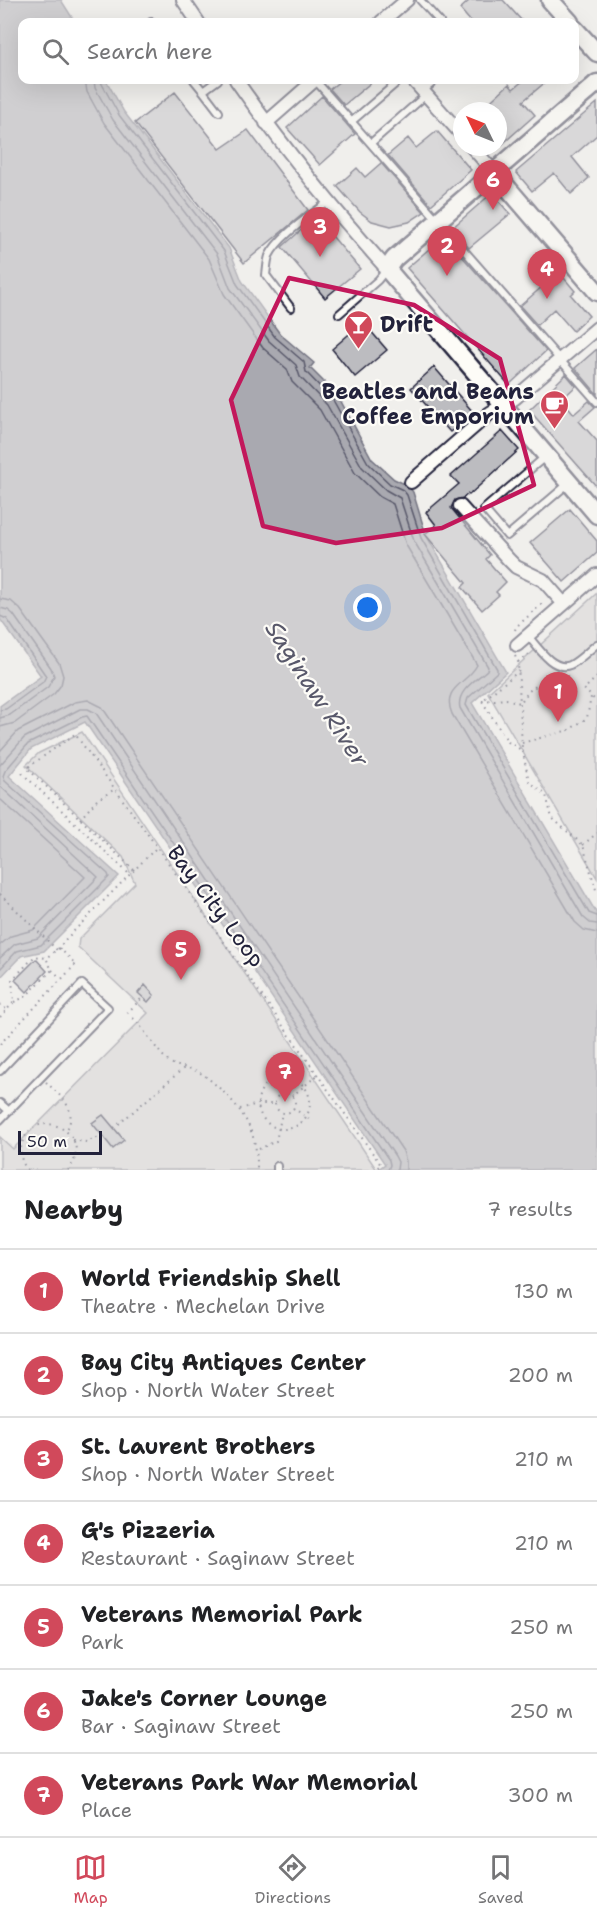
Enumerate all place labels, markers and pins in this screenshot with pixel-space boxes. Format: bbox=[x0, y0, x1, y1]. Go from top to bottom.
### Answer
pin: 6 bbox=[474, 160, 512, 210]
pin: 3 bbox=[300, 208, 340, 257]
pin: 2 bbox=[428, 226, 466, 276]
pin: 4 bbox=[528, 250, 566, 299]
bar icon: Drift bbox=[343, 308, 375, 350]
place label: Drift bbox=[380, 310, 434, 339]
place label: Beatles and Beans Coffee Emporium bbox=[322, 377, 534, 431]
cafe icon: Beatles and Beans Coffee Emporium bbox=[539, 388, 571, 430]
pin: 1 bbox=[538, 672, 578, 722]
pin: 5 bbox=[162, 930, 201, 980]
pin: 7 bbox=[266, 1052, 304, 1102]

